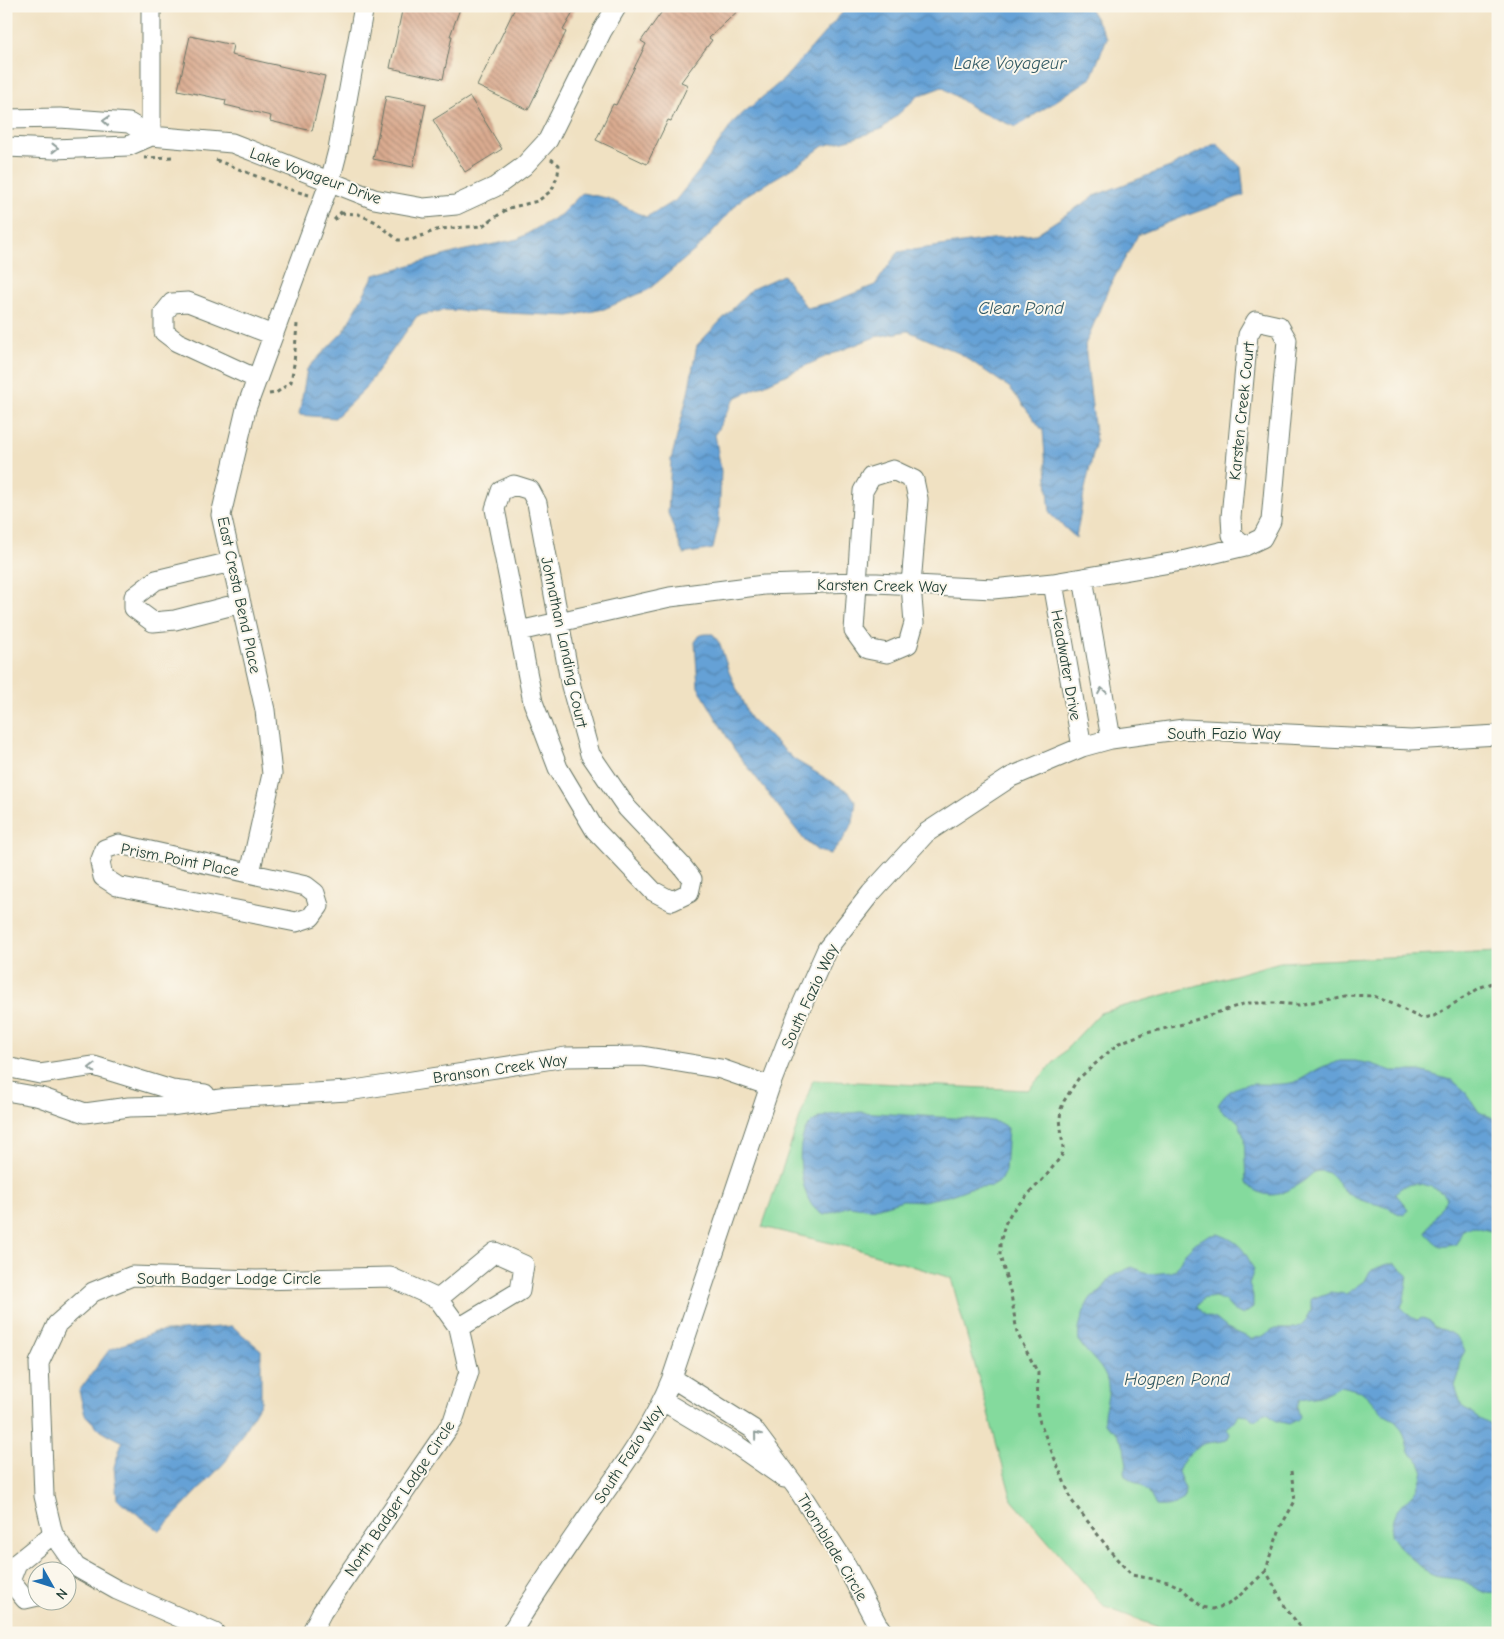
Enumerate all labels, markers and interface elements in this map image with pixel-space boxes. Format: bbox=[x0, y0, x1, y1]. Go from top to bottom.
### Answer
water label: Lake Voyageur bbox=[954, 53, 1067, 74]
one-way arrow bbox=[101, 116, 109, 127]
one-way arrow bbox=[52, 143, 59, 153]
street label: Lake Voyageur Drive bbox=[247, 144, 384, 208]
water label: Clear Pond bbox=[978, 298, 1064, 319]
street label: Karsten Creek Court bbox=[1226, 341, 1258, 481]
street label: East Cresta Bend Place bbox=[214, 515, 264, 675]
street label: Johnathan Landing Court bbox=[537, 555, 591, 730]
street label: Karsten Creek Way bbox=[817, 576, 948, 596]
street label: Headwater Drive bbox=[1047, 608, 1085, 722]
one-way arrow bbox=[1098, 687, 1108, 695]
street label: South Fazio Way bbox=[1167, 725, 1281, 743]
street label: Prism Point Place bbox=[119, 840, 240, 880]
street label: South Fazio Way bbox=[778, 941, 842, 1051]
street label: Branson Creek Way bbox=[432, 1051, 569, 1087]
one-way arrow bbox=[87, 1063, 95, 1073]
street label: South Badger Lodge Circle bbox=[137, 1270, 321, 1288]
water label: Hogpen Pond bbox=[1124, 1369, 1230, 1390]
street label: South Fazio Way bbox=[590, 1401, 668, 1507]
street label: North Badger Lodge Circle bbox=[341, 1417, 459, 1580]
one-way arrow bbox=[754, 1431, 763, 1441]
street label: Thornblade Circle bbox=[793, 1491, 871, 1604]
north arrow bbox=[28, 1562, 78, 1612]
text: N bbox=[52, 1585, 71, 1603]

